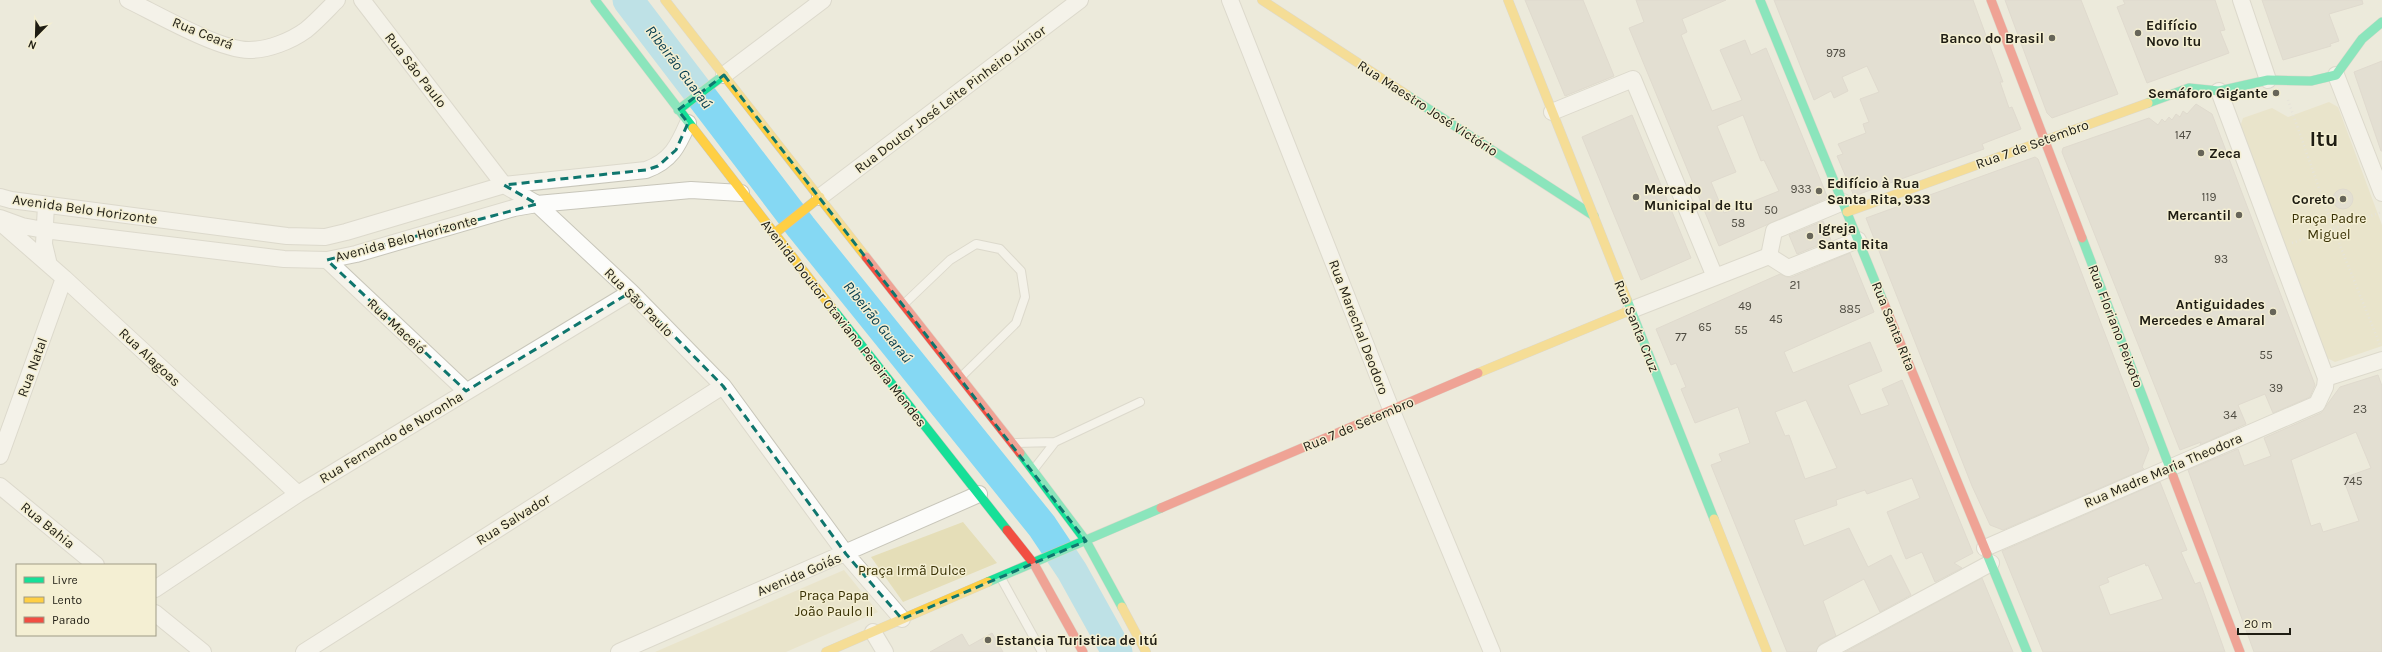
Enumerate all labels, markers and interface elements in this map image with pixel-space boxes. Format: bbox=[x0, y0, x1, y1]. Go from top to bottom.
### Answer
street label: Rua Ceará bbox=[170, 14, 236, 53]
north arrow bbox=[16, 16, 56, 56]
place label: Edifício Novo Itu bbox=[2146, 17, 2201, 50]
street label: Rua Doutor José Leite Pinheiro Júnior bbox=[851, 21, 1050, 177]
water label: Ribeirão Guaraú bbox=[642, 22, 716, 112]
marker: Edifício Novo Itu bbox=[2133, 28, 2143, 38]
street label: Rua São Paulo bbox=[381, 29, 450, 111]
place label: Banco do Brasil bbox=[1940, 30, 2044, 47]
marker: Banco do Brasil bbox=[2047, 33, 2057, 43]
text: N bbox=[26, 37, 38, 52]
house number: 978 bbox=[1826, 46, 1846, 60]
street label: Rua Maestro José Victório bbox=[1354, 57, 1501, 160]
place label: Semáforo Gigante bbox=[2148, 85, 2268, 102]
marker: Semáforo Gigante bbox=[2271, 88, 2281, 98]
street label: Rua 7 de Setembro bbox=[1973, 116, 2091, 173]
district label: Itu bbox=[2309, 126, 2339, 152]
house number: 147 bbox=[2175, 128, 2192, 142]
place label: Zeca bbox=[2209, 145, 2241, 162]
marker: Zeca bbox=[2196, 148, 2206, 158]
place label: Edifício à Rua Santa Rita, 933 bbox=[1827, 175, 1930, 208]
place label: Mercado Municipal de Itu bbox=[1644, 181, 1753, 214]
house number: 933 bbox=[1790, 182, 1812, 196]
marker: Edifício à Rua Santa Rita, 933 bbox=[1814, 186, 1824, 196]
house number: 119 bbox=[2202, 190, 2216, 204]
street label: Avenida Belo Horizonte bbox=[11, 191, 158, 228]
place label: Coreto bbox=[2292, 191, 2335, 208]
marker: Mercado Municipal de Itu bbox=[1631, 192, 1641, 202]
marker: Coreto bbox=[2338, 194, 2348, 204]
house number: 50 bbox=[1764, 203, 1778, 217]
place label: Mercantil bbox=[2167, 207, 2231, 224]
marker: Mercantil bbox=[2234, 210, 2244, 220]
park label: Praça Padre Miguel bbox=[2292, 210, 2366, 243]
street label: Avenida Belo Horizonte bbox=[333, 211, 479, 266]
street label: Avenida Doutor Otaviano Pereira Mendes bbox=[757, 216, 930, 430]
house number: 58 bbox=[1731, 216, 1745, 230]
place label: Igreja Santa Rita bbox=[1818, 220, 1888, 253]
marker: Igreja Santa Rita bbox=[1805, 231, 1815, 241]
house number: 93 bbox=[2214, 252, 2228, 266]
street label: Rua Marechal Deodoro bbox=[1325, 257, 1392, 397]
street label: Rua Floriano Peixoto bbox=[2084, 262, 2147, 390]
street label: Rua São Paulo bbox=[601, 264, 677, 340]
water label: Ribeirão Guaraú bbox=[840, 278, 916, 366]
street label: Rua Santa Cruz bbox=[1610, 278, 1663, 375]
house number: 21 bbox=[1790, 278, 1800, 292]
street label: Rua Santa Rita bbox=[1868, 279, 1919, 373]
street label: Rua Maceió bbox=[364, 295, 429, 358]
place label: Antiguidades Mercedes e Amaral bbox=[2139, 296, 2265, 329]
house number: 49 bbox=[1738, 299, 1752, 313]
house number: 885 bbox=[1839, 302, 1861, 316]
marker: Antiguidades Mercedes e Amaral bbox=[2268, 307, 2278, 317]
house number: 45 bbox=[1769, 312, 1783, 326]
house number: 65 bbox=[1698, 320, 1712, 334]
house number: 55 bbox=[1734, 323, 1748, 337]
street label: Rua Alagoas bbox=[115, 324, 184, 390]
house number: 77 bbox=[1675, 330, 1687, 344]
street label: Rua Natal bbox=[14, 335, 51, 399]
house number: 55 bbox=[2259, 348, 2273, 362]
house number: 39 bbox=[2269, 381, 2283, 395]
street label: Rua Fernando de Noronha bbox=[316, 388, 466, 487]
street label: Rua 7 de Setembro bbox=[1300, 393, 1416, 456]
house number: 23 bbox=[2353, 402, 2367, 416]
house number: 34 bbox=[2223, 408, 2237, 422]
street label: Rua Madre Maria Theodora bbox=[2081, 429, 2245, 512]
house number: 745 bbox=[2343, 474, 2363, 488]
street label: Rua Salvador bbox=[473, 489, 554, 549]
street label: Rua Bahia bbox=[17, 498, 78, 552]
street label: Avenida Goiás bbox=[755, 549, 844, 600]
park label: Praça Irmã Dulce bbox=[858, 562, 966, 579]
legend bbox=[16, 564, 156, 636]
text: Livre bbox=[52, 573, 78, 587]
park label: Praça Papa João Paulo II bbox=[795, 587, 873, 620]
text: Lento bbox=[52, 593, 82, 607]
scale bar bbox=[2238, 610, 2290, 636]
text: Parado bbox=[52, 613, 90, 627]
text: 20 m bbox=[2244, 617, 2272, 631]
place label: Estancia Turistica de Itú bbox=[996, 632, 1158, 649]
marker: Estancia Turistica de Itú bbox=[983, 635, 993, 645]

